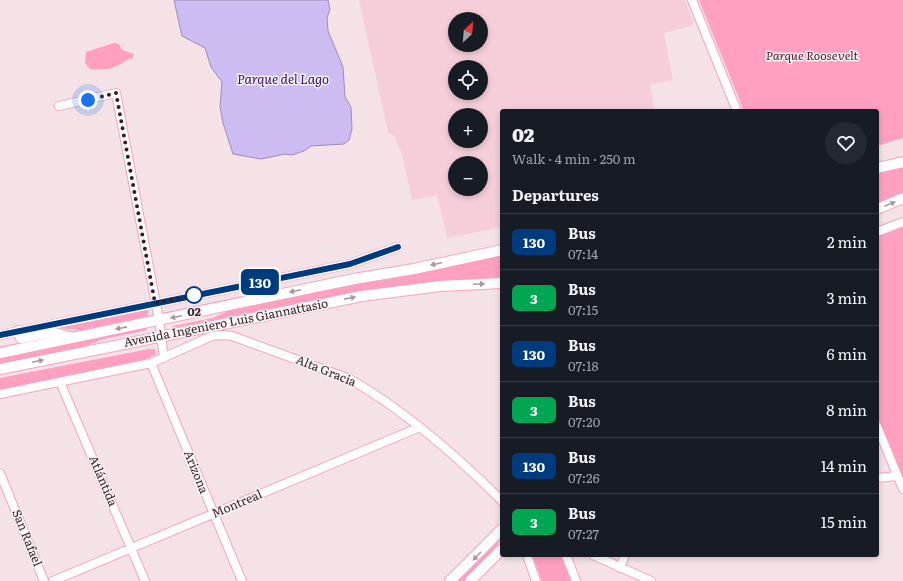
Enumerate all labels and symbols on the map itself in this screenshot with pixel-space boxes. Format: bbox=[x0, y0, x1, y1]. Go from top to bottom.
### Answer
north arrow bbox=[448, 12, 488, 52]
park label: Parque Roosevelt bbox=[766, 46, 858, 64]
water label: Parque del Lago bbox=[237, 69, 329, 88]
your location bbox=[78, 90, 98, 110]
one-way arrow bbox=[884, 200, 896, 207]
one-way arrow bbox=[430, 261, 443, 267]
line badge: 130 bbox=[237, 269, 283, 295]
one-way arrow bbox=[473, 281, 486, 287]
marker: 02 bbox=[185, 286, 203, 304]
one-way arrow bbox=[289, 289, 301, 295]
street label: Avenida Ingeniero Luis Giannattasio bbox=[122, 293, 329, 351]
one-way arrow bbox=[344, 295, 356, 301]
place label: 02 bbox=[187, 302, 201, 320]
one-way arrow bbox=[170, 314, 182, 320]
one-way arrow bbox=[115, 325, 127, 331]
street label: Alta Gracia bbox=[293, 350, 360, 391]
one-way arrow bbox=[32, 358, 44, 364]
street label: Arizona bbox=[180, 447, 214, 497]
street label: Atlántida bbox=[85, 452, 123, 509]
street label: Montreal bbox=[209, 484, 265, 522]
street label: San Rafael bbox=[8, 507, 47, 569]
one-way arrow bbox=[472, 551, 482, 561]

